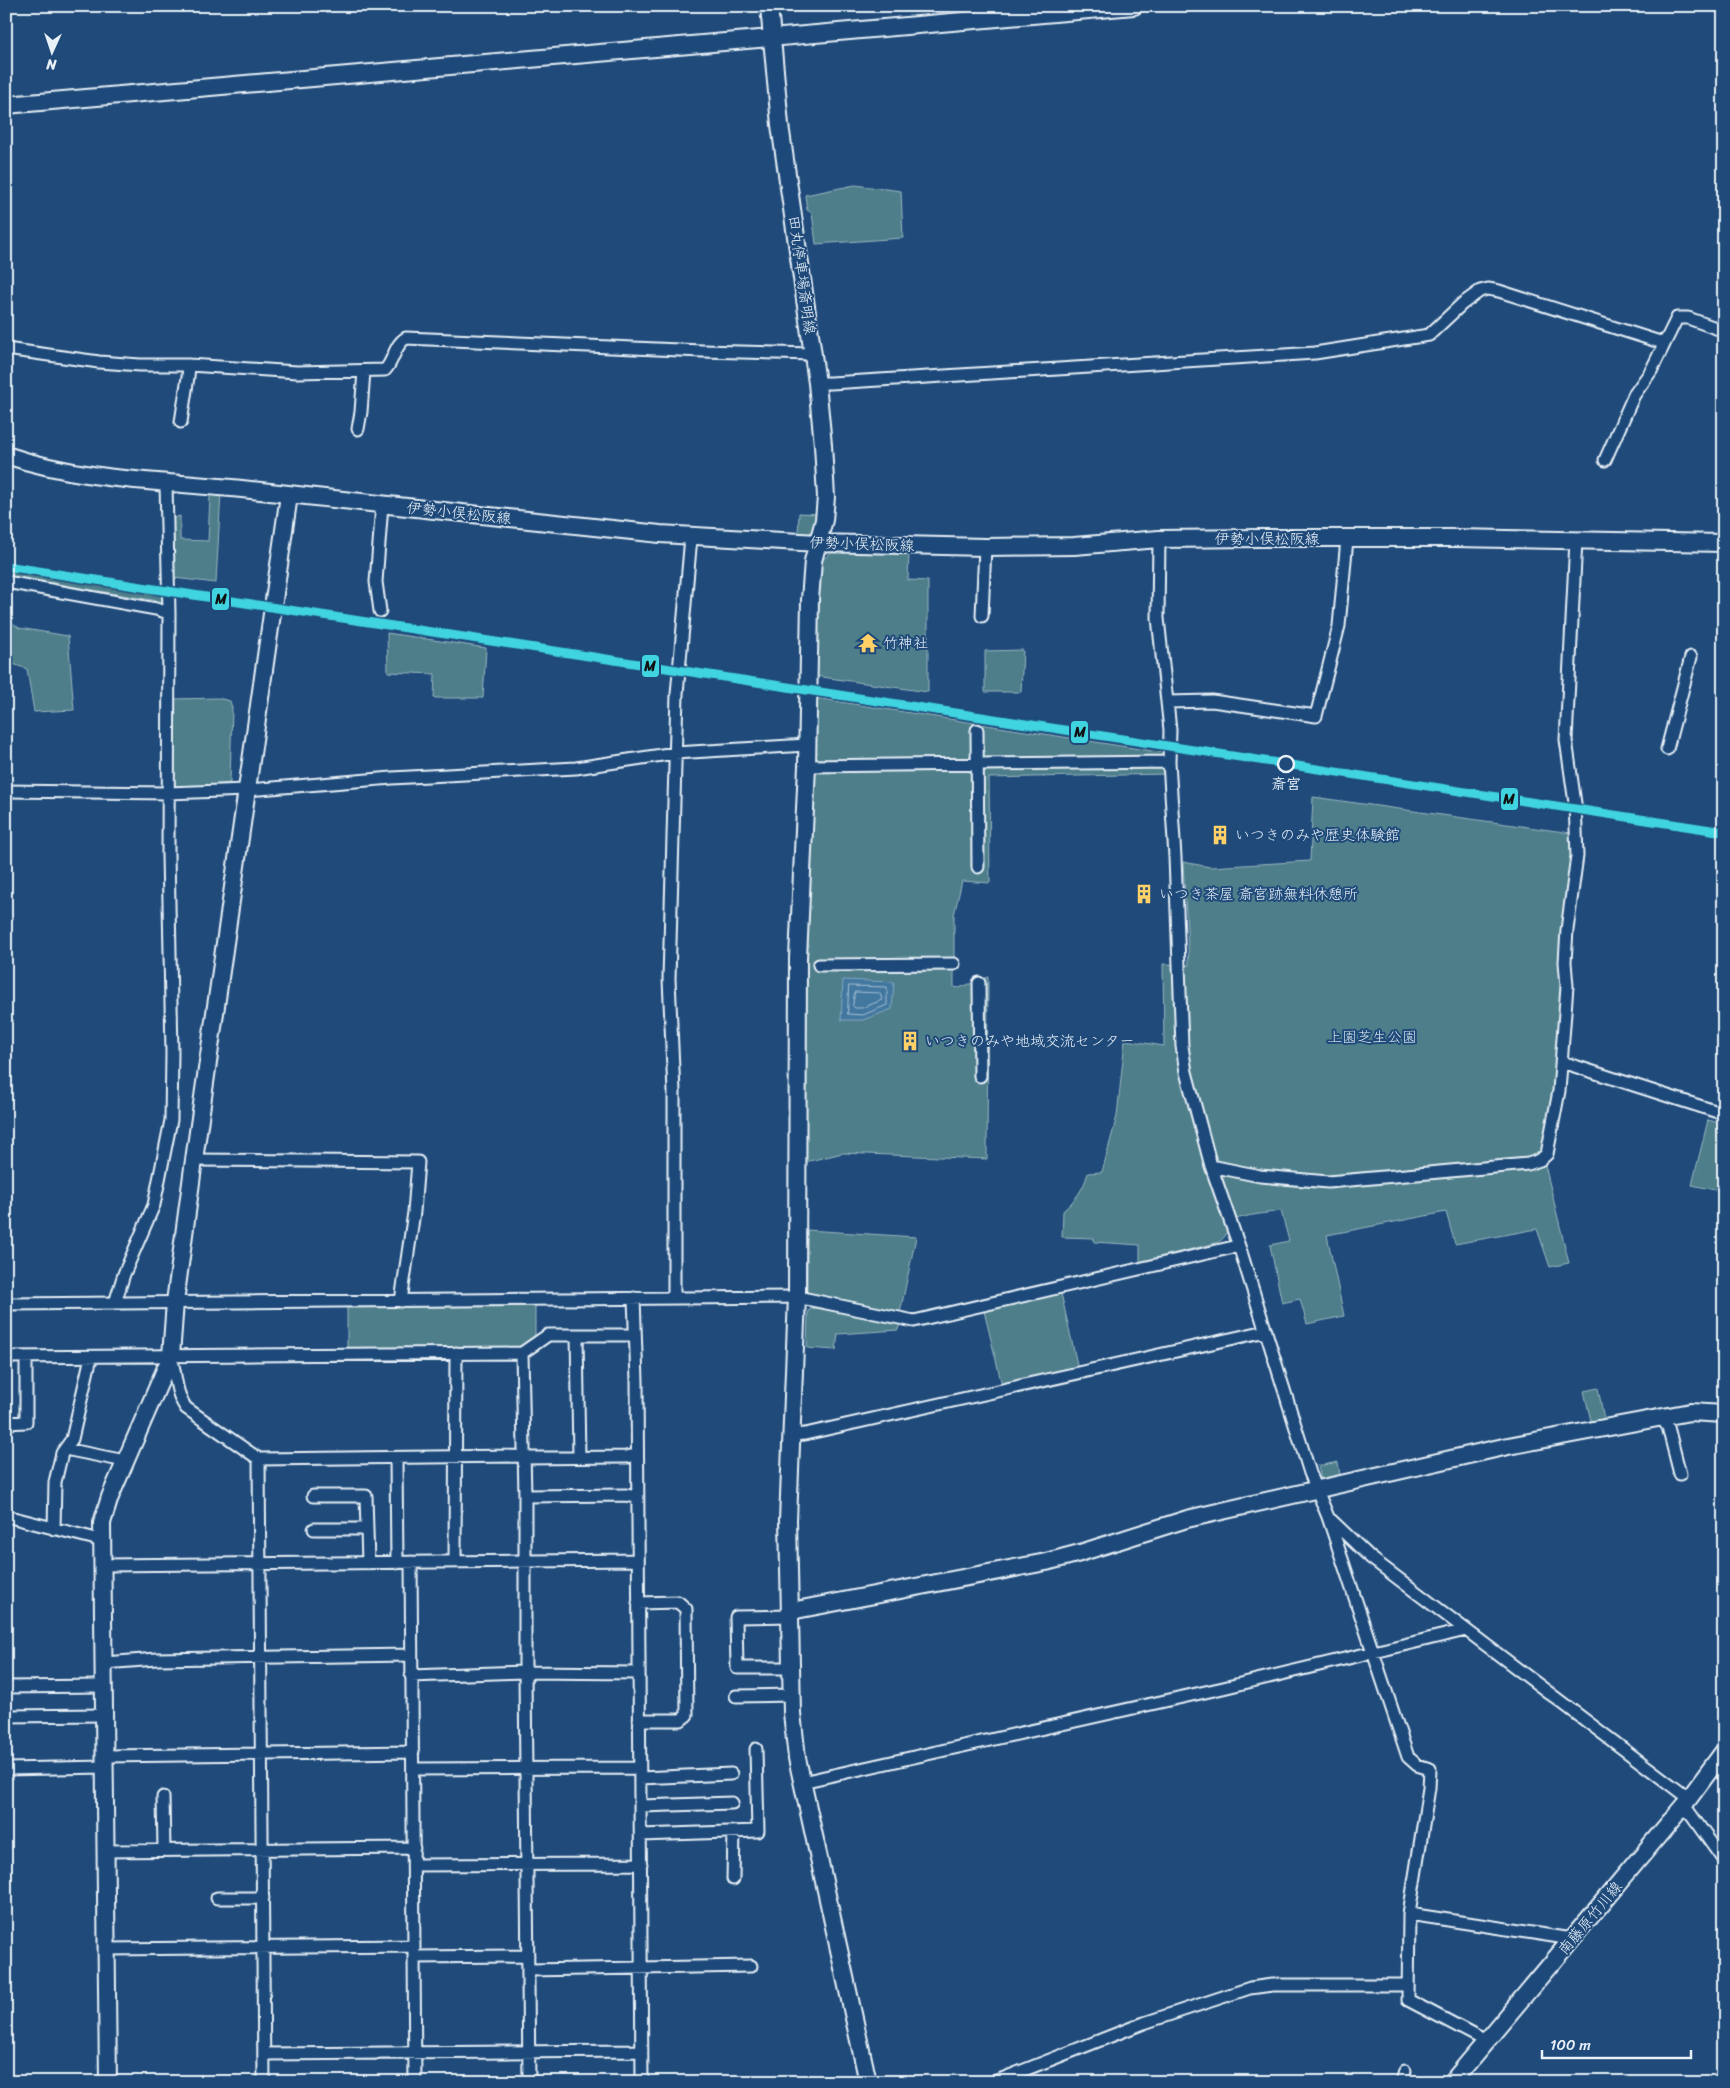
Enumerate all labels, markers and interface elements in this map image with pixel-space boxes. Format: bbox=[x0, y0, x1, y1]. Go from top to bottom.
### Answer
north arrow bbox=[28, 28, 78, 78]
text: N bbox=[46, 52, 58, 77]
street label: 田丸停車場斎明線 bbox=[781, 214, 823, 336]
street label: 伊勢小俣松阪線 bbox=[405, 495, 513, 531]
street label: 伊勢小俣松阪線 bbox=[1214, 526, 1320, 552]
street label: 伊勢小俣松阪線 bbox=[809, 529, 915, 559]
line badge: M bbox=[211, 587, 230, 611]
text: M bbox=[214, 587, 227, 612]
place label: 竹神社 bbox=[883, 630, 928, 656]
temple icon: 竹神社 bbox=[857, 632, 879, 654]
line badge: M bbox=[641, 654, 660, 678]
text: M bbox=[643, 654, 656, 679]
line badge: M bbox=[1070, 720, 1089, 744]
text: M bbox=[1073, 720, 1086, 745]
marker: 斎宮 bbox=[1277, 755, 1295, 773]
place label: 斎宮 bbox=[1271, 771, 1301, 797]
line badge: M bbox=[1500, 787, 1519, 811]
text: M bbox=[1502, 787, 1515, 812]
place label: いつきのみや歴史体験館 bbox=[1235, 822, 1400, 848]
building icon: いつきのみや歴史体験館 bbox=[1209, 824, 1231, 846]
place label: いつき茶屋 斎宮跡無料休憩所 bbox=[1159, 881, 1358, 907]
building icon: いつき茶屋 斎宮跡無料休憩所 bbox=[1133, 883, 1155, 905]
park label: 上園芝生公園 bbox=[1327, 1024, 1417, 1050]
place label: いつきのみや地域交流センター bbox=[925, 1028, 1134, 1054]
building icon: いつきのみや地域交流センター bbox=[899, 1030, 921, 1052]
street label: 南藤原竹川線 bbox=[1551, 1875, 1629, 1961]
scale bar bbox=[1542, 2028, 1691, 2060]
text: 100 m bbox=[1550, 2032, 1591, 2058]

